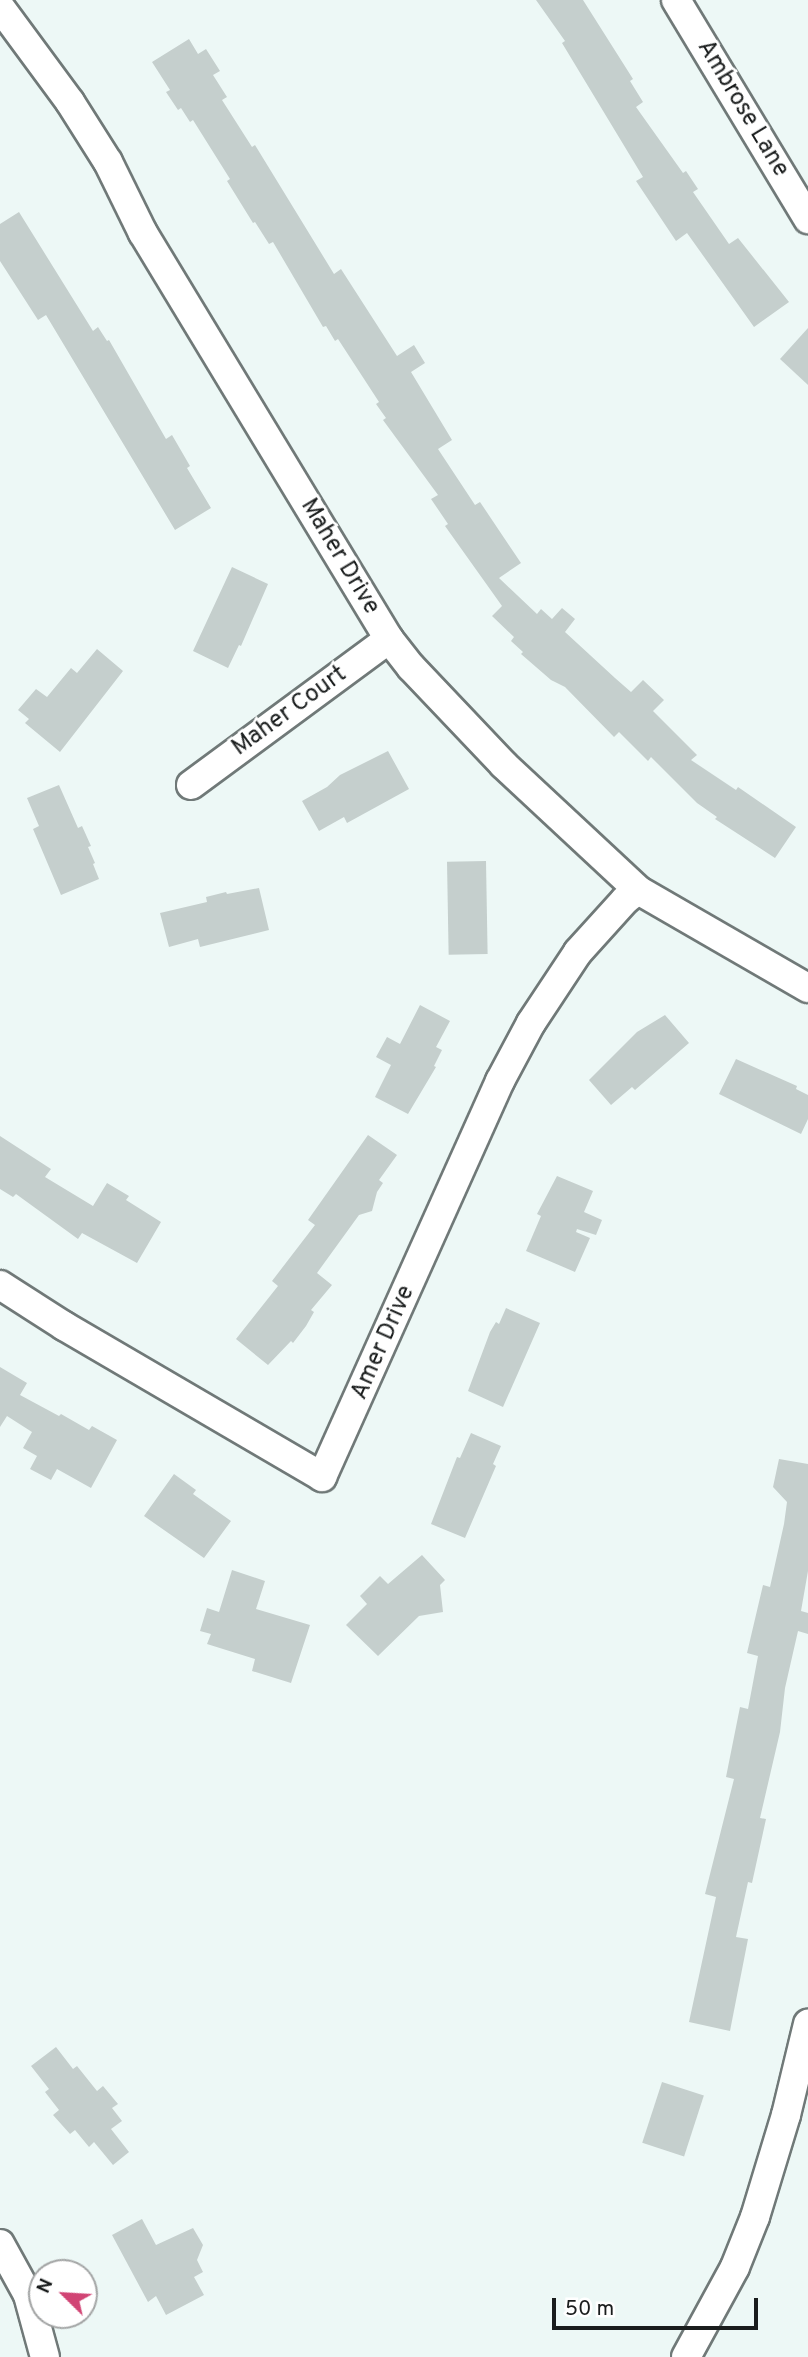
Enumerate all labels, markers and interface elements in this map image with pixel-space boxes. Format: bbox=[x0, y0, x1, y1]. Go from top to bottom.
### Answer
street label: Ambrose Lane bbox=[690, 35, 794, 183]
street label: Maher Drive bbox=[293, 494, 385, 620]
street label: Maher Court bbox=[227, 661, 353, 763]
street label: Amer Drive bbox=[346, 1281, 422, 1405]
north arrow bbox=[28, 2259, 98, 2329]
text: N bbox=[32, 2275, 59, 2297]
scale bar bbox=[556, 2284, 762, 2328]
text: 50 m bbox=[565, 2296, 614, 2323]

